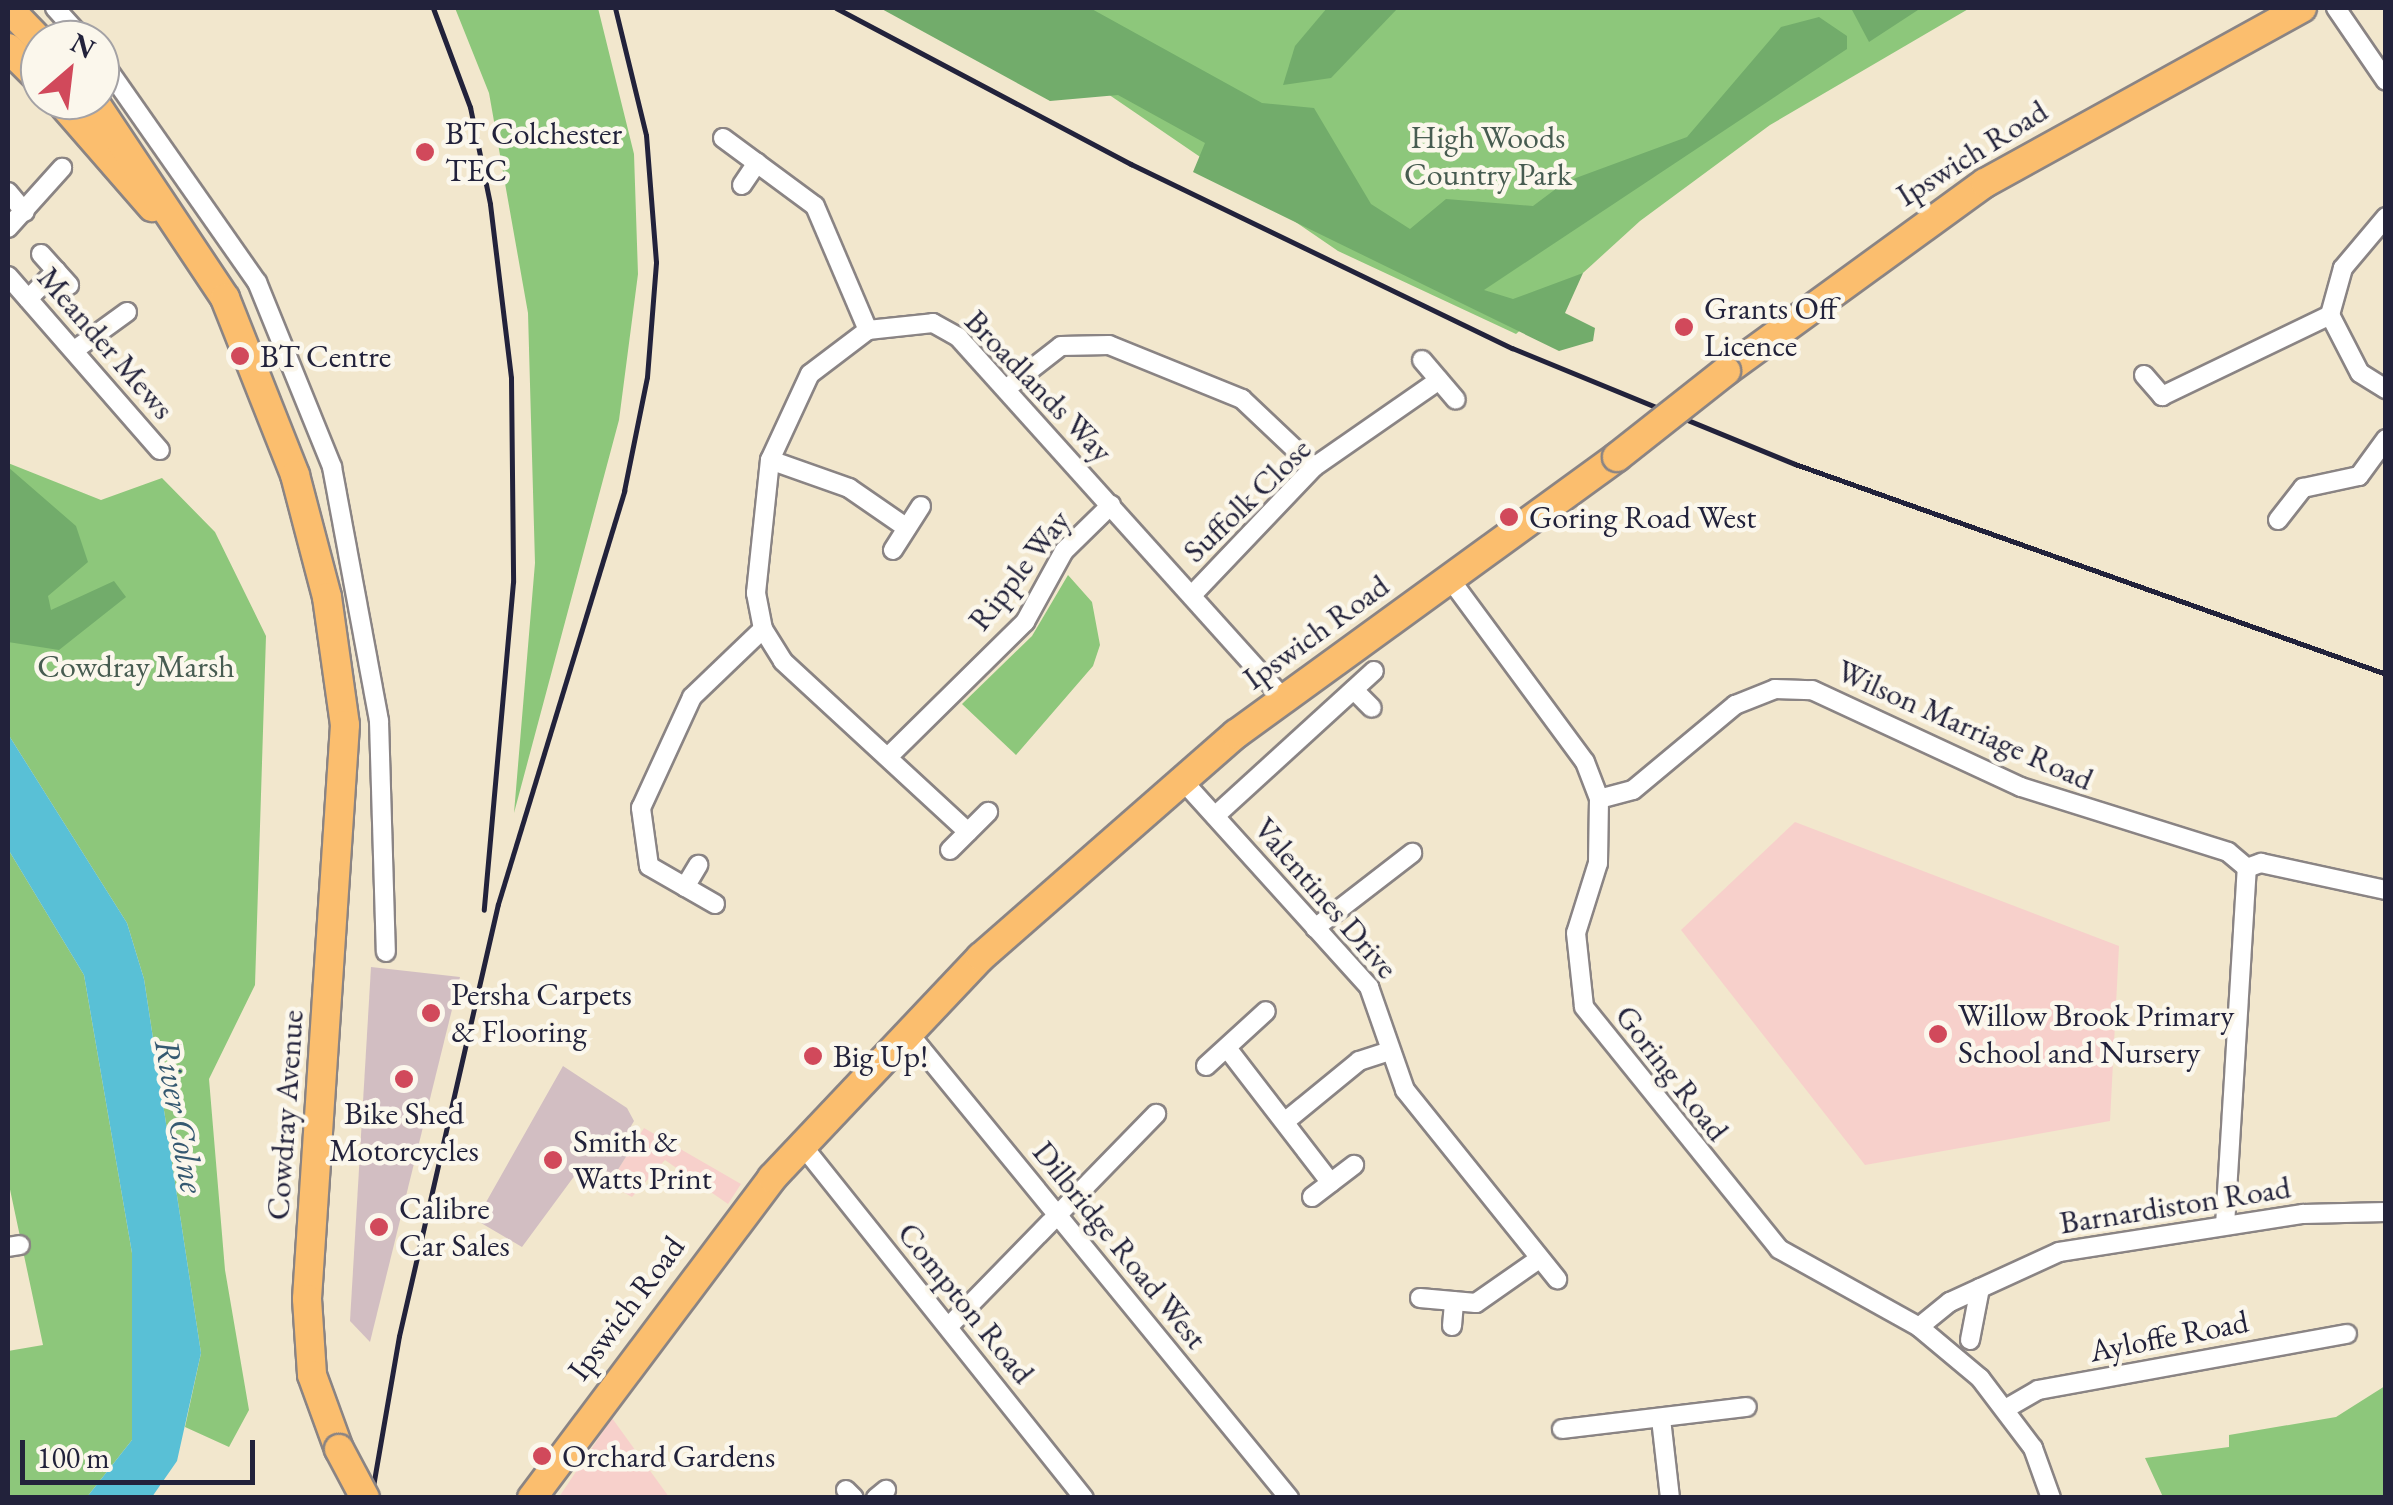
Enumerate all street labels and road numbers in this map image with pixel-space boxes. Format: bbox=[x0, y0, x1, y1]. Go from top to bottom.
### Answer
street label: Ipswich Road bbox=[1890, 92, 2054, 214]
street label: Meander Mews bbox=[30, 259, 182, 427]
street label: Broadlands Way bbox=[957, 302, 1121, 470]
street label: Suffolk Close bbox=[1175, 430, 1319, 570]
street label: Ripple Way bbox=[960, 502, 1078, 638]
street label: Ipswich Road bbox=[1236, 566, 1396, 698]
street label: Wilson Marriage Road bbox=[1831, 651, 2099, 799]
street label: Valentines Drive bbox=[1246, 810, 1406, 986]
street label: Goring Road bbox=[1607, 997, 1737, 1149]
street label: Cowdray Avenue bbox=[258, 1009, 312, 1221]
street label: Dilbridge Road West bbox=[1025, 1133, 1215, 1357]
street label: Barnardiston Road bbox=[2057, 1168, 2293, 1242]
street label: Compton Road bbox=[889, 1215, 1043, 1391]
street label: Ipswich Road bbox=[559, 1228, 693, 1388]
street label: Ayloffe Road bbox=[2086, 1302, 2252, 1370]

